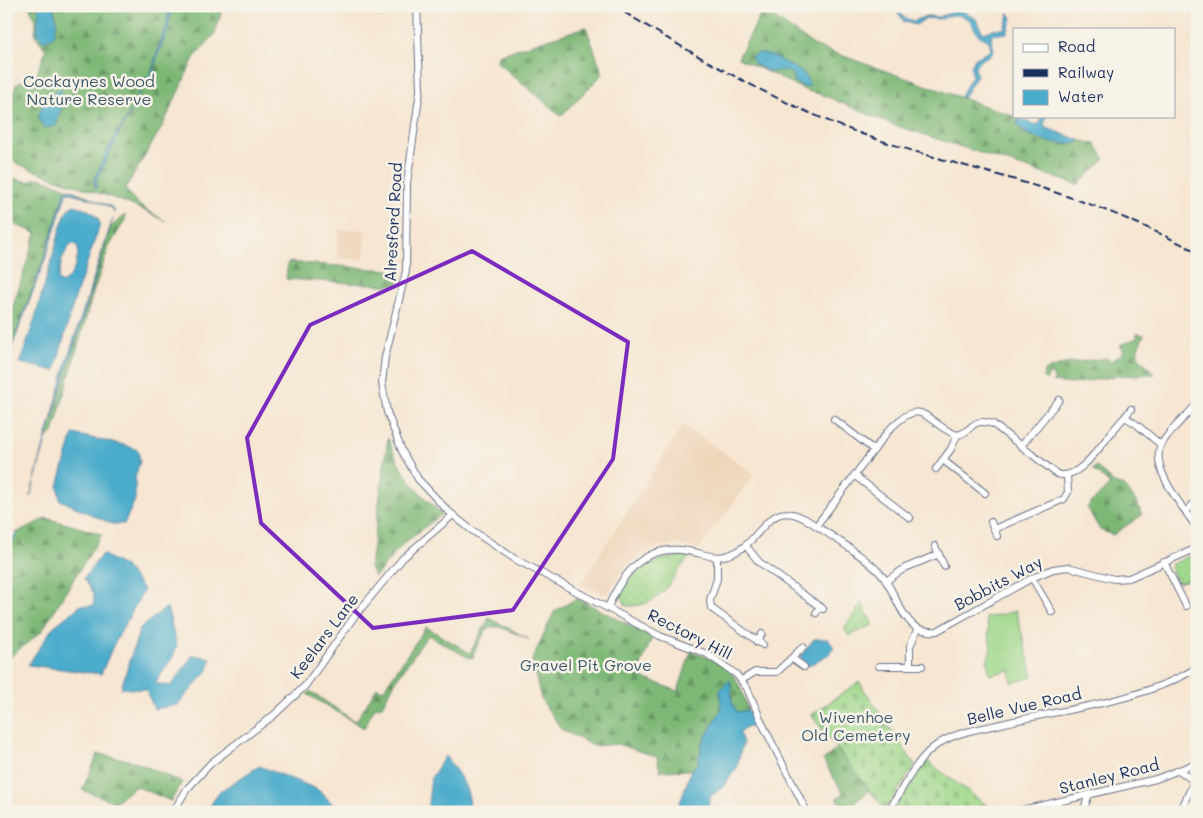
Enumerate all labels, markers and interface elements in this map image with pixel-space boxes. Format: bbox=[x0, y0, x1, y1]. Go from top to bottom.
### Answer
legend bbox=[1013, 28, 1176, 118]
text: Road bbox=[1058, 36, 1095, 56]
text: Railway bbox=[1058, 62, 1114, 82]
park label: Cockaynes Wood Nature Reserve bbox=[23, 70, 155, 109]
text: Water bbox=[1058, 86, 1104, 106]
street label: Alresford Road bbox=[379, 162, 406, 282]
street label: Bobbits Way bbox=[950, 551, 1046, 615]
street label: Keelars Lane bbox=[285, 589, 363, 683]
street label: Rectory Hill bbox=[645, 603, 736, 664]
park label: Gravel Pit Grove bbox=[520, 654, 652, 675]
street label: Belle Vue Road bbox=[965, 682, 1083, 729]
park label: Wivenhoe Old Cemetery bbox=[801, 706, 911, 745]
street label: Stanley Road bbox=[1057, 753, 1161, 798]

